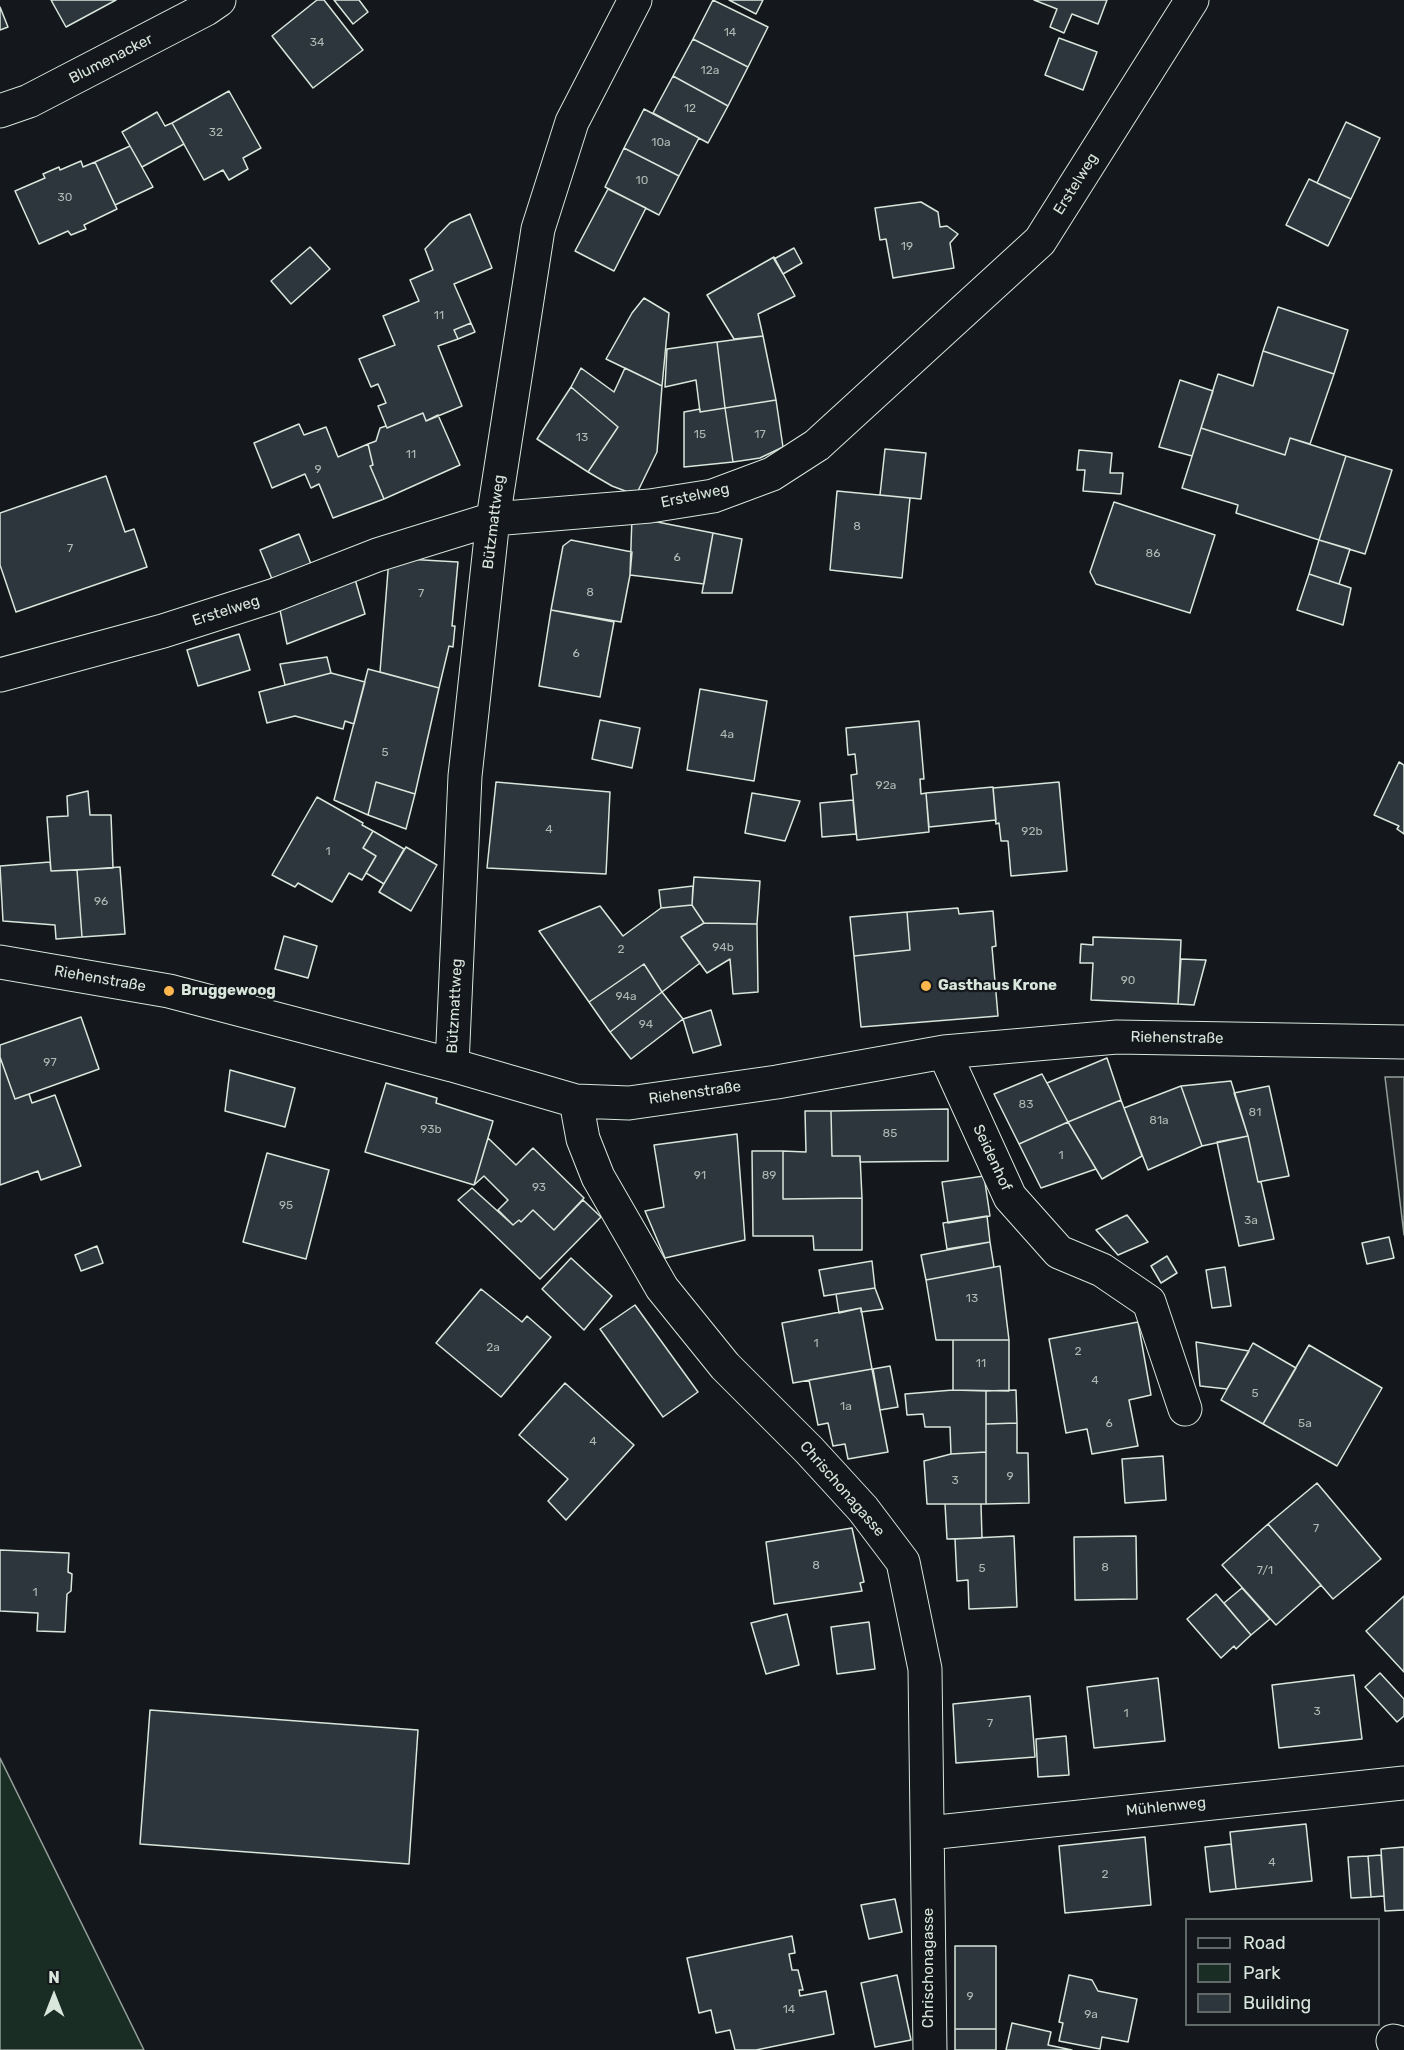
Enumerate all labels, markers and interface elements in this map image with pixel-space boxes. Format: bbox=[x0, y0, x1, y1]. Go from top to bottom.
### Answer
house number: 14 bbox=[724, 26, 736, 40]
street label: Blumenacker bbox=[66, 30, 156, 88]
house number: 34 bbox=[310, 36, 324, 50]
house number: 12a bbox=[701, 64, 719, 78]
house number: 12 bbox=[684, 102, 696, 116]
house number: 32 bbox=[209, 126, 223, 140]
house number: 10a bbox=[651, 136, 671, 150]
street label: Erstelweg bbox=[1050, 150, 1102, 218]
house number: 10 bbox=[636, 174, 648, 188]
house number: 30 bbox=[58, 191, 72, 205]
house number: 19 bbox=[901, 240, 913, 254]
house number: 11 bbox=[434, 309, 444, 323]
house number: 15 bbox=[694, 428, 706, 442]
house number: 17 bbox=[754, 428, 766, 442]
house number: 13 bbox=[576, 431, 588, 445]
house number: 11 bbox=[406, 448, 416, 462]
house number: 9 bbox=[314, 463, 322, 477]
street label: Bützmattweg bbox=[479, 474, 509, 570]
street label: Erstelweg bbox=[659, 480, 731, 512]
house number: 8 bbox=[853, 520, 861, 534]
house number: 7 bbox=[67, 542, 73, 556]
house number: 86 bbox=[1146, 547, 1160, 561]
house number: 6 bbox=[673, 551, 681, 565]
house number: 8 bbox=[586, 586, 594, 600]
house number: 7 bbox=[418, 587, 424, 601]
street label: Erstelweg bbox=[190, 592, 262, 630]
house number: 6 bbox=[572, 647, 580, 661]
house number: 4a bbox=[720, 728, 734, 742]
house number: 5 bbox=[381, 746, 389, 760]
house number: 92a bbox=[876, 779, 896, 793]
house number: 4 bbox=[545, 823, 553, 837]
house number: 92b bbox=[1021, 825, 1043, 839]
house number: 1 bbox=[325, 845, 331, 859]
house number: 96 bbox=[94, 895, 108, 909]
house number: 94b bbox=[712, 941, 734, 955]
house number: 2 bbox=[617, 943, 625, 957]
street label: Bützmattweg bbox=[444, 958, 466, 1054]
street label: Riehenstraße bbox=[53, 962, 147, 996]
house number: 90 bbox=[1121, 974, 1135, 988]
place label: Gasthaus Krone bbox=[938, 977, 1057, 995]
marker: Gasthaus Krone bbox=[919, 979, 933, 993]
place label: Bruggewoog bbox=[181, 982, 276, 1000]
marker: Bruggewoog bbox=[162, 984, 176, 998]
house number: 94a bbox=[615, 990, 637, 1004]
house number: 94 bbox=[639, 1018, 653, 1032]
street label: Riehenstraße bbox=[1130, 1028, 1224, 1048]
house number: 97 bbox=[43, 1056, 57, 1070]
street label: Riehenstraße bbox=[648, 1078, 742, 1108]
house number: 83 bbox=[1019, 1098, 1033, 1112]
house number: 81 bbox=[1249, 1106, 1261, 1120]
house number: 81a bbox=[1149, 1114, 1169, 1128]
street label: Seidenhof bbox=[969, 1122, 1015, 1194]
house number: 93b bbox=[420, 1123, 442, 1137]
house number: 85 bbox=[883, 1127, 897, 1141]
house number: 1 bbox=[1058, 1149, 1064, 1163]
house number: 91 bbox=[694, 1169, 706, 1183]
house number: 89 bbox=[762, 1169, 776, 1183]
house number: 93 bbox=[532, 1181, 546, 1195]
house number: 95 bbox=[279, 1199, 293, 1213]
house number: 3a bbox=[1244, 1214, 1258, 1228]
house number: 13 bbox=[966, 1292, 978, 1306]
house number: 1 bbox=[813, 1337, 819, 1351]
house number: 2a bbox=[486, 1341, 500, 1355]
house number: 2 bbox=[1074, 1345, 1082, 1359]
house number: 11 bbox=[976, 1357, 986, 1371]
house number: 4 bbox=[1091, 1374, 1099, 1388]
house number: 5 bbox=[1251, 1387, 1259, 1401]
house number: 1a bbox=[840, 1400, 852, 1414]
house number: 6 bbox=[1105, 1417, 1113, 1431]
house number: 5a bbox=[1298, 1417, 1312, 1431]
house number: 4 bbox=[589, 1435, 597, 1449]
street label: Chrischonagasse bbox=[796, 1438, 888, 1540]
house number: 9 bbox=[1006, 1470, 1014, 1484]
house number: 3 bbox=[951, 1474, 959, 1488]
house number: 7 bbox=[1313, 1522, 1319, 1536]
house number: 8 bbox=[812, 1559, 820, 1573]
house number: 8 bbox=[1101, 1561, 1109, 1575]
house number: 5 bbox=[978, 1562, 986, 1576]
house number: 7/1 bbox=[1257, 1564, 1273, 1578]
house number: 1 bbox=[32, 1586, 38, 1600]
house number: 3 bbox=[1313, 1705, 1321, 1719]
house number: 1 bbox=[1123, 1707, 1129, 1721]
house number: 7 bbox=[987, 1717, 993, 1731]
street label: Mühlenweg bbox=[1125, 1794, 1207, 1820]
house number: 4 bbox=[1268, 1856, 1276, 1870]
house number: 2 bbox=[1101, 1868, 1109, 1882]
street label: Chrischonagasse bbox=[920, 1908, 938, 2028]
legend bbox=[1185, 1918, 1380, 2026]
text: Road bbox=[1243, 1932, 1286, 1954]
text: Park bbox=[1243, 1962, 1280, 1984]
north arrow bbox=[24, 1966, 84, 2026]
text: N bbox=[48, 1968, 60, 1987]
house number: 9 bbox=[966, 1990, 974, 2004]
text: Building bbox=[1243, 1992, 1311, 2014]
house number: 14 bbox=[783, 2003, 795, 2017]
house number: 9a bbox=[1084, 2008, 1098, 2022]

